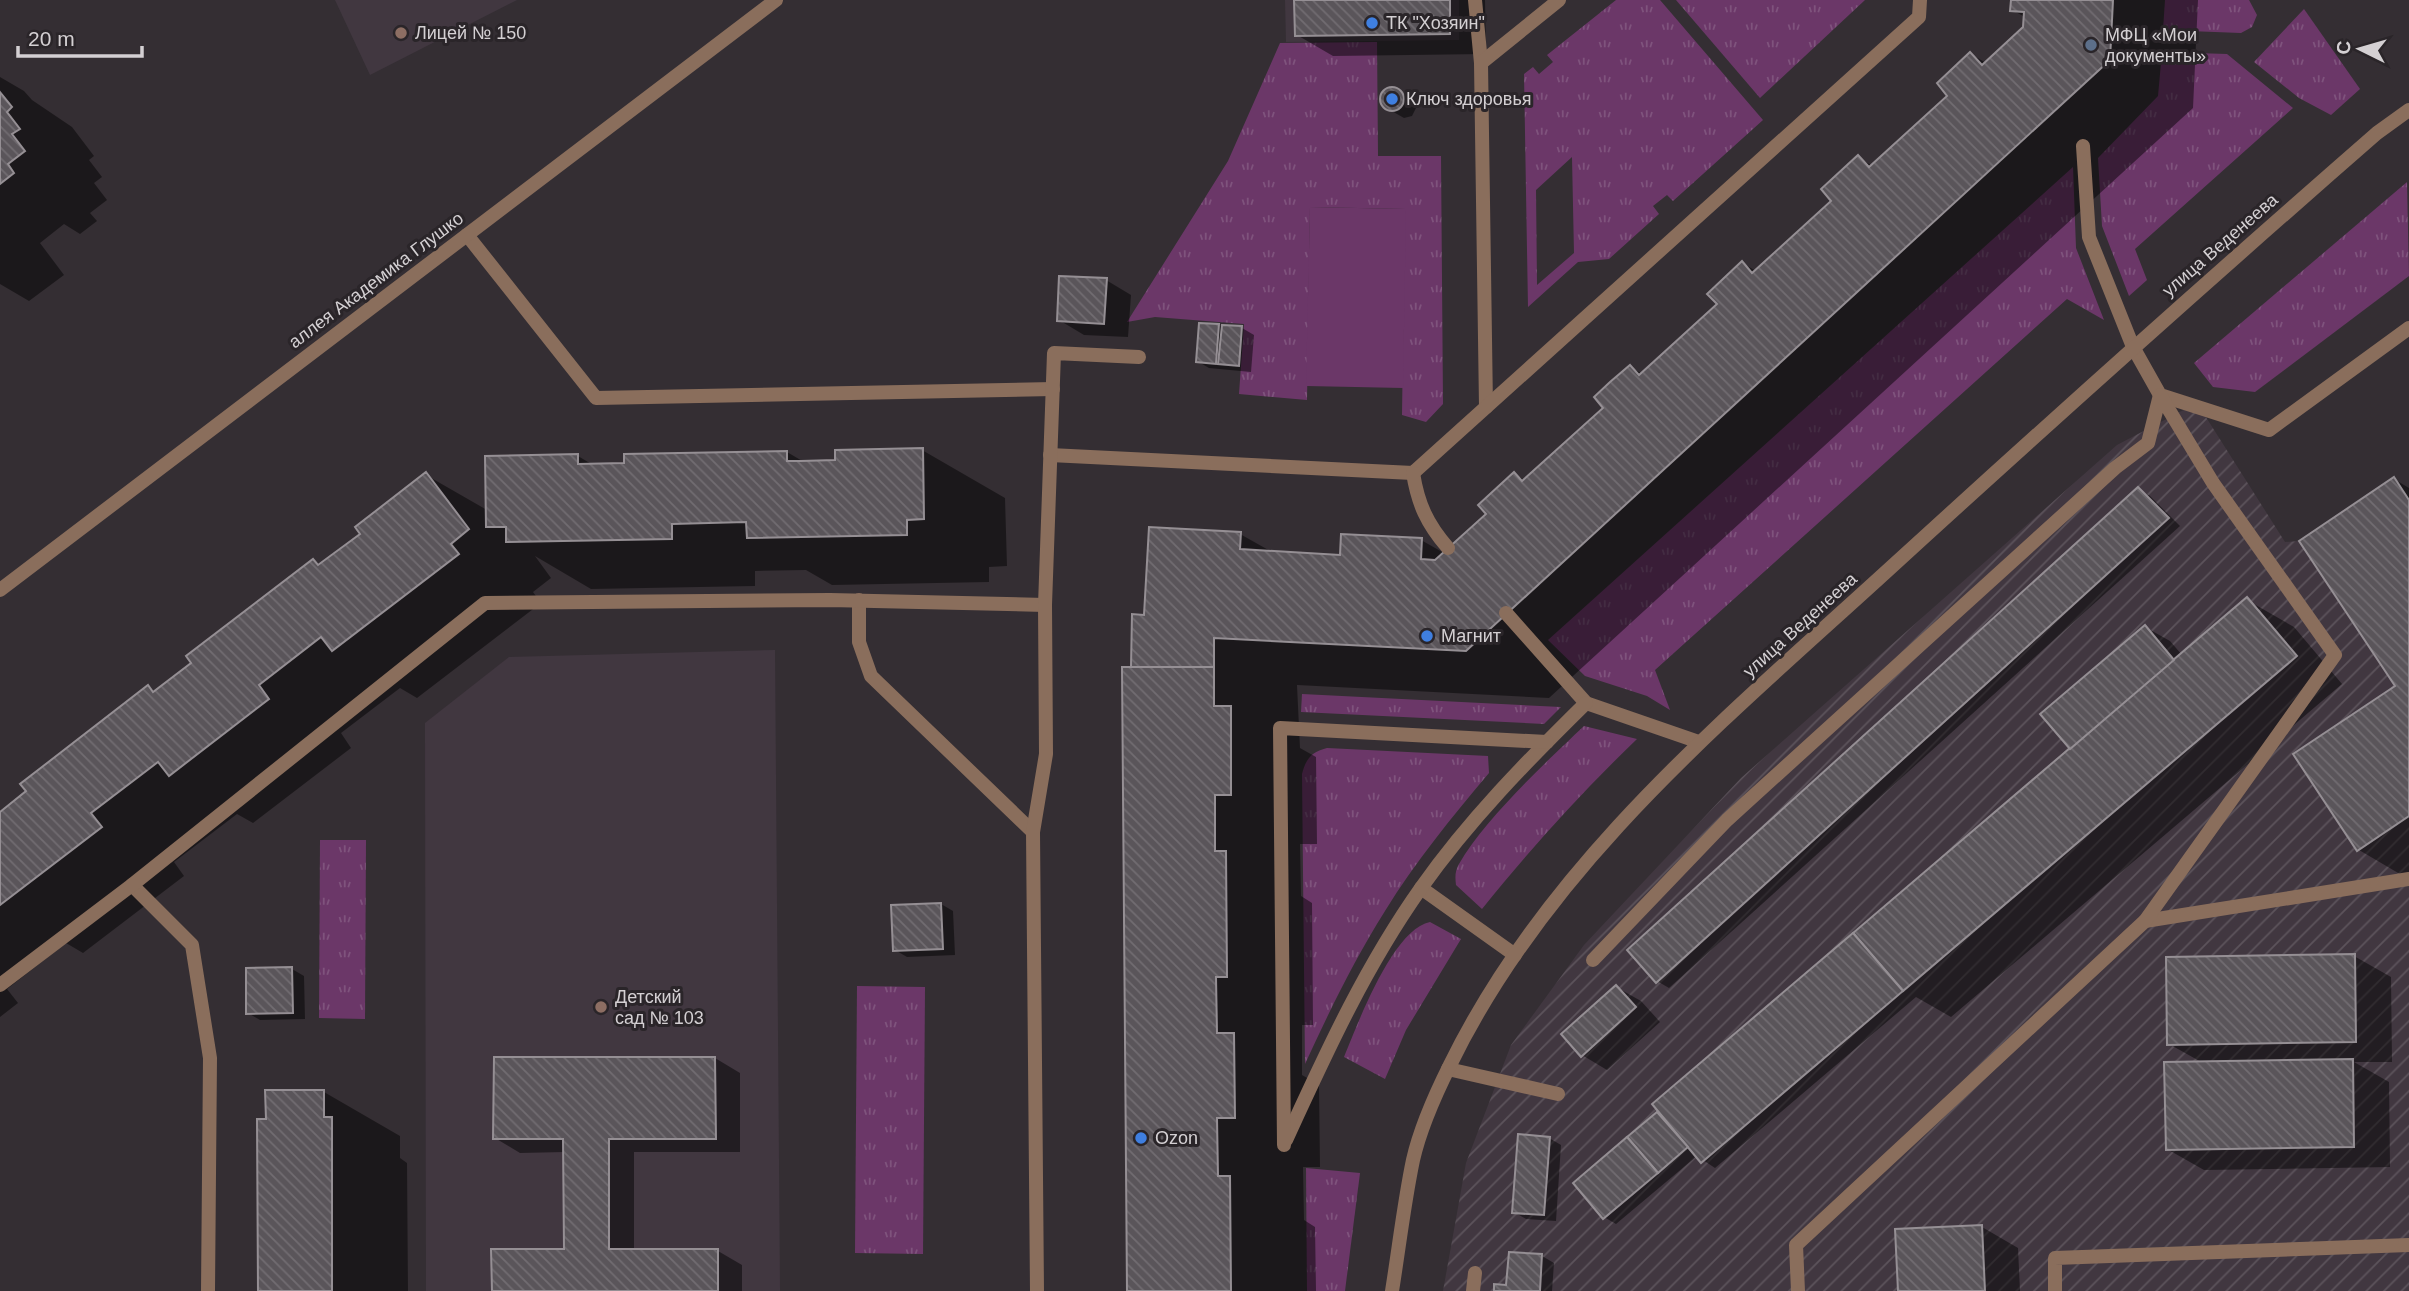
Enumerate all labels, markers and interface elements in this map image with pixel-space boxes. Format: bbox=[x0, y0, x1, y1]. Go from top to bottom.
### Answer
place label: ТК "Хозяин" bbox=[1386, 13, 1485, 33]
scale bar bbox=[18, 14, 142, 58]
north arrow bbox=[2325, 14, 2395, 84]
marker: ТК "Хозяин" bbox=[1364, 15, 1380, 31]
place label: Лицей № 150 bbox=[415, 23, 526, 43]
marker: Лицей № 150 bbox=[393, 25, 409, 41]
place label: МФЦ «Мои документы» bbox=[2105, 25, 2206, 66]
text: 20 m bbox=[28, 27, 75, 50]
marker: МФЦ «Мои документы» bbox=[2083, 37, 2099, 53]
text: С bbox=[2333, 40, 2355, 55]
place label: Ключ здоровья bbox=[1406, 89, 1532, 109]
marker: Ключ здоровья bbox=[1384, 91, 1400, 107]
street label: улица Веденеева bbox=[2158, 189, 2282, 300]
street label: аллея Академика Глушко bbox=[285, 208, 467, 352]
street label: улица Веденеева bbox=[1739, 568, 1862, 681]
place label: Магнит bbox=[1441, 626, 1501, 646]
marker: Магнит bbox=[1419, 628, 1435, 644]
place label: Детский сад № 103 bbox=[615, 987, 704, 1028]
marker: Детский сад № 103 bbox=[593, 999, 609, 1015]
place label: Ozon bbox=[1155, 1128, 1198, 1148]
marker: Ozon bbox=[1133, 1130, 1149, 1146]

